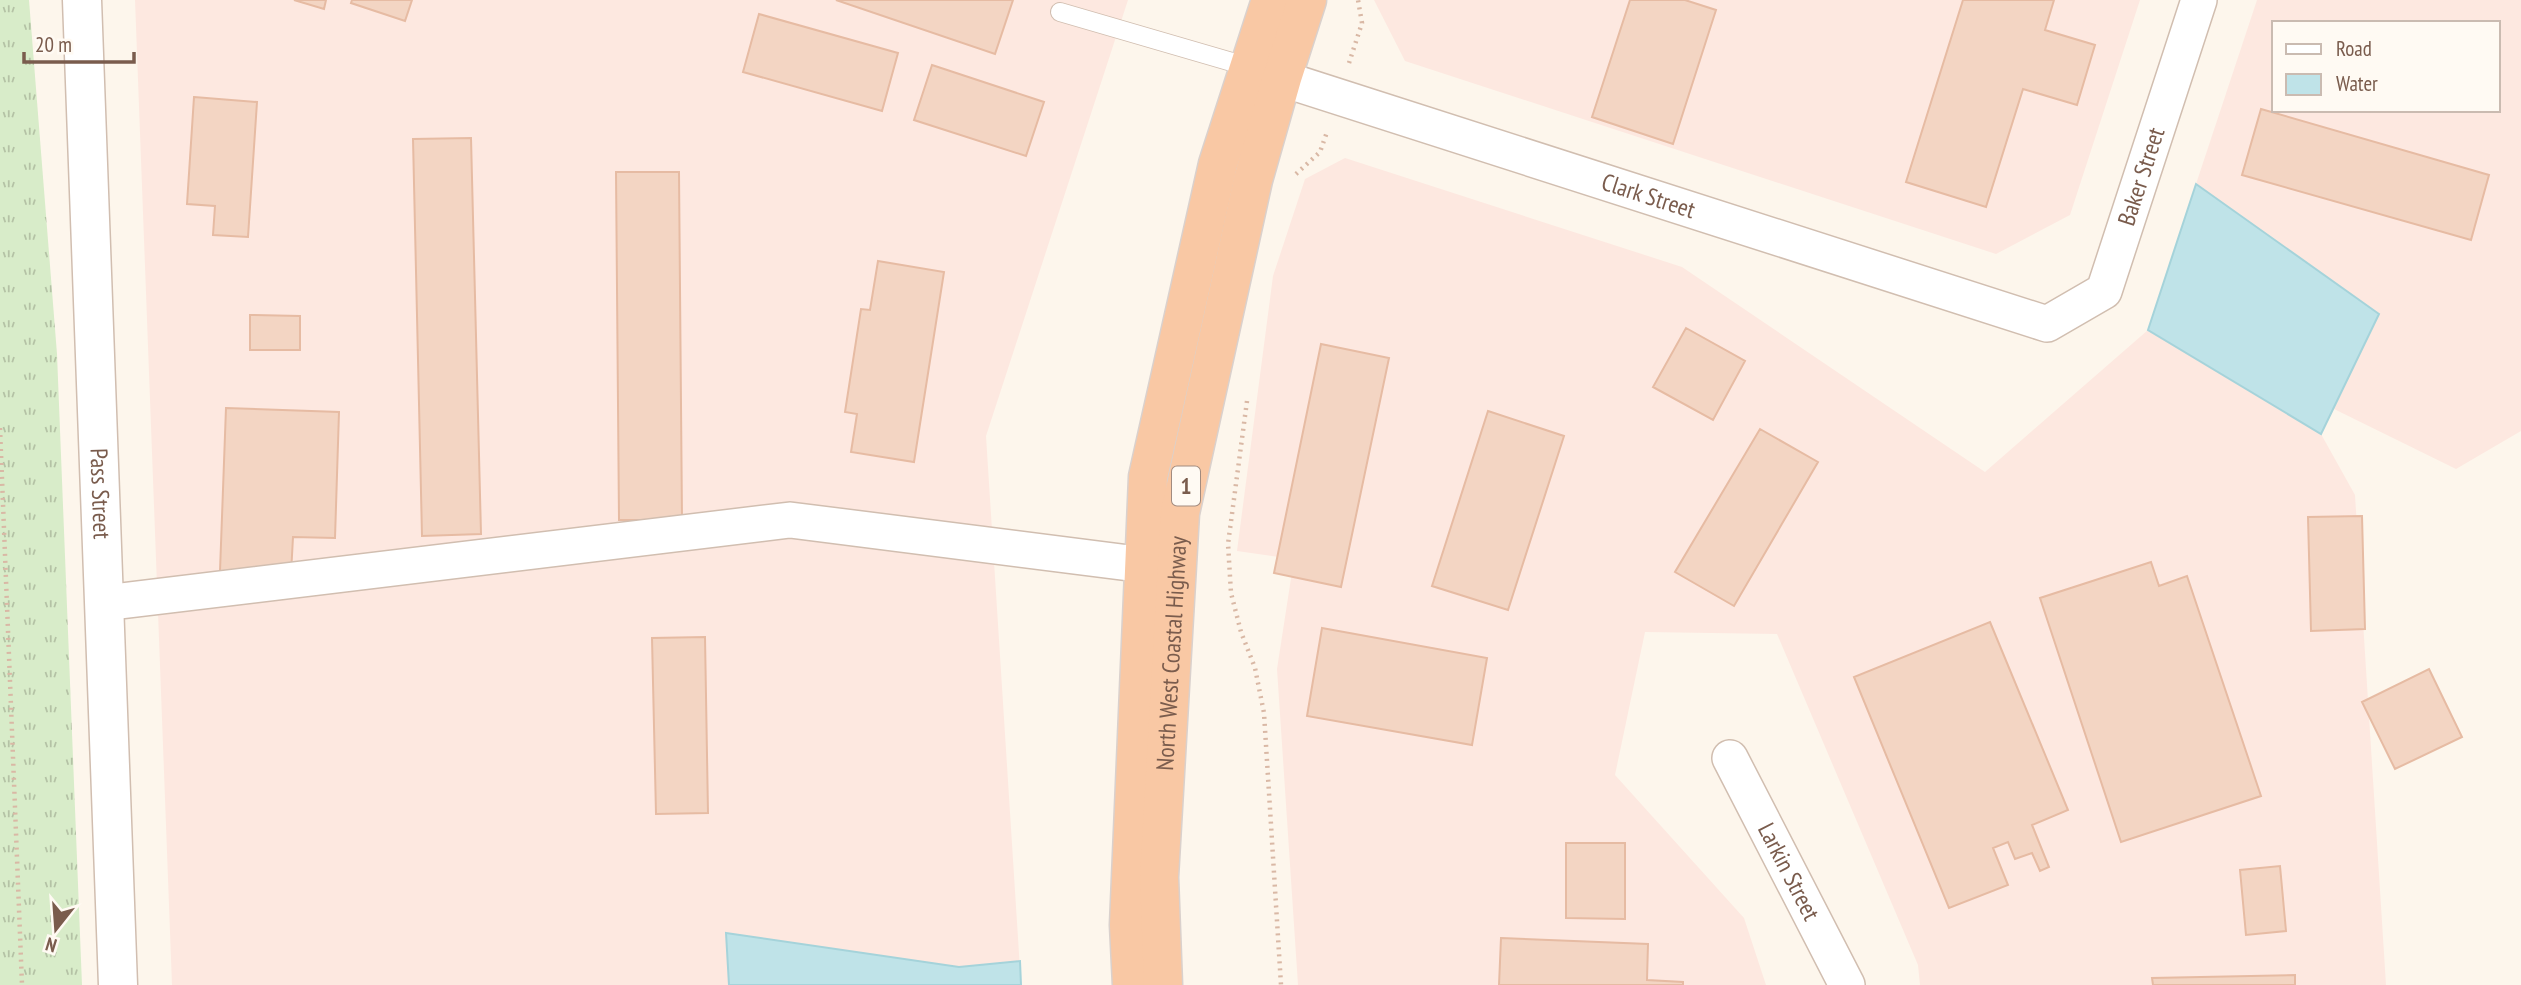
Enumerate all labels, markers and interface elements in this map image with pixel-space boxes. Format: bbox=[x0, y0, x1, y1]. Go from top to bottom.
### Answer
scale bar bbox=[24, 21, 135, 65]
legend bbox=[2272, 21, 2500, 112]
text: 20 m bbox=[35, 31, 72, 58]
text: Road bbox=[2336, 35, 2372, 62]
text: Water bbox=[2336, 70, 2378, 97]
street label: Baker Street bbox=[2110, 123, 2171, 229]
street label: Clark Street bbox=[1598, 166, 1699, 225]
street label: Pass Street bbox=[83, 448, 118, 540]
road number: 1 bbox=[1172, 466, 1200, 506]
street label: North West Coastal Highway bbox=[1149, 535, 1194, 771]
street label: Larkin Street bbox=[1751, 817, 1827, 926]
north arrow bbox=[21, 894, 91, 964]
text: N bbox=[43, 932, 59, 958]

